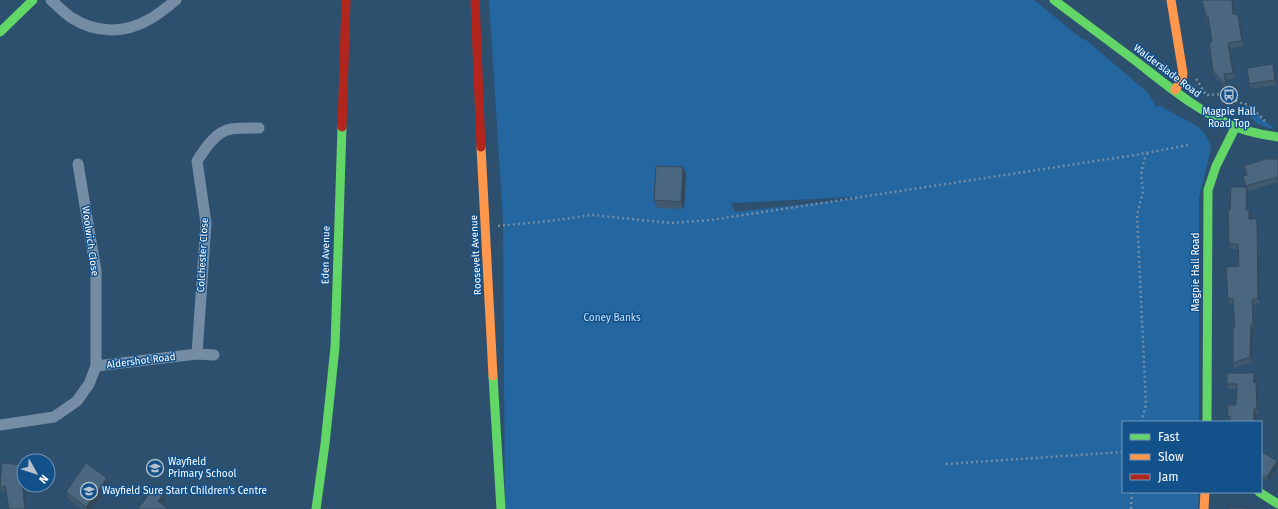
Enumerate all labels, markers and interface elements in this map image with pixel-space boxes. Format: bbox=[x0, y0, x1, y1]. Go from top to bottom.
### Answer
street label: Walderslade Road bbox=[1131, 42, 1203, 100]
bus stop icon: Magpie Hall Road Top bbox=[1219, 85, 1239, 105]
place label: Magpie Hall Road Top bbox=[1202, 106, 1256, 130]
street label: Woolwich Close bbox=[79, 205, 101, 277]
street label: Roosevelt Avenue bbox=[468, 215, 484, 295]
street label: Colchester Close bbox=[195, 217, 211, 293]
street label: Eden Avenue bbox=[319, 226, 333, 284]
street label: Magpie Hall Road bbox=[1190, 233, 1202, 311]
park label: Coney Banks bbox=[583, 312, 641, 324]
street label: Aldershot Road bbox=[106, 351, 176, 371]
legend bbox=[1122, 421, 1262, 493]
text: Fast bbox=[1158, 430, 1180, 444]
text: Slow bbox=[1158, 450, 1184, 464]
north arrow bbox=[16, 453, 56, 493]
place label: Wayfield Primary School bbox=[168, 456, 236, 480]
school or university icon: Wayfield Primary School bbox=[145, 458, 165, 478]
text: Jam bbox=[1158, 470, 1178, 484]
text: N bbox=[36, 472, 51, 486]
school or university icon: Wayfield Sure Start Children’s Centre bbox=[79, 481, 99, 501]
place label: Wayfield Sure Start Children’s Centre bbox=[102, 485, 267, 497]

